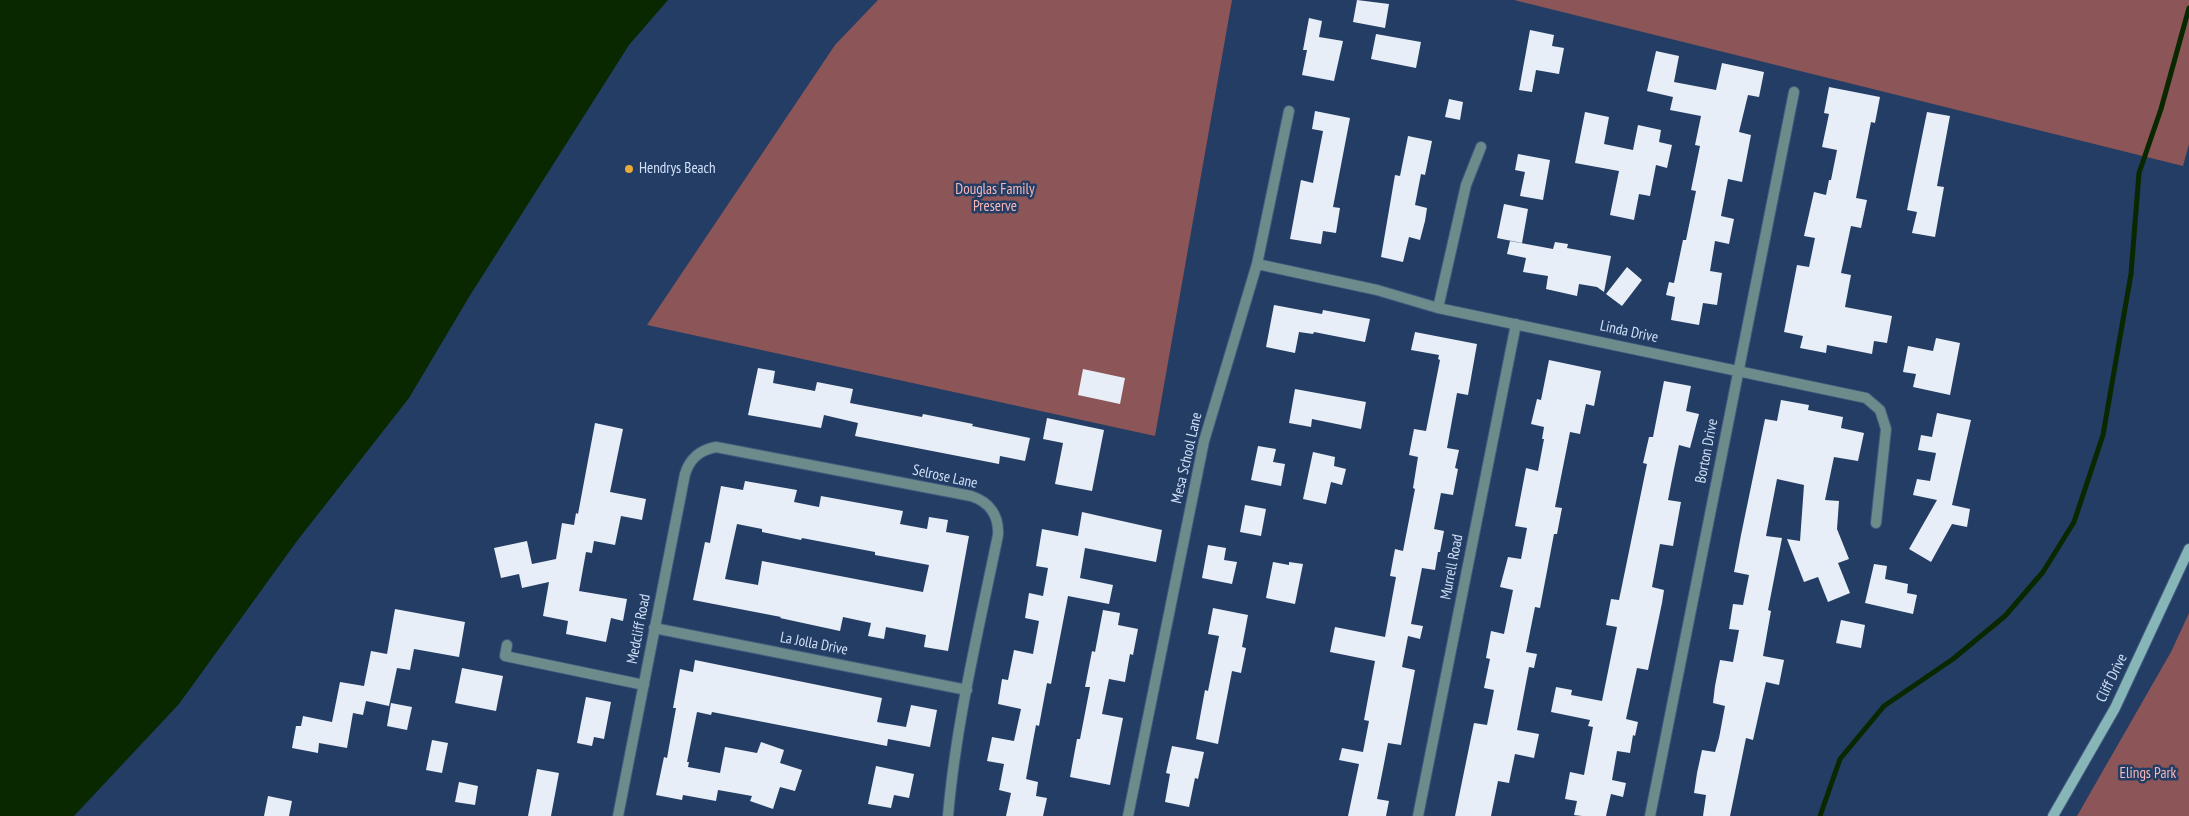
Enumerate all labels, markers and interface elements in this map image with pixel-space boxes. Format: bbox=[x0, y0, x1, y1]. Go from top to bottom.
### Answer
place label: Hendrys Beach bbox=[639, 160, 716, 178]
marker: Hendrys Beach bbox=[623, 163, 635, 175]
park label: Douglas Family Preserve bbox=[955, 181, 1035, 216]
street label: Linda Drive bbox=[1598, 317, 1660, 347]
street label: Mesa School Lane bbox=[1168, 411, 1206, 505]
street label: Borton Drive bbox=[1692, 417, 1722, 485]
street label: Selrose Lane bbox=[911, 461, 979, 493]
street label: Murrell Road bbox=[1437, 533, 1467, 601]
street label: Medcliff Road bbox=[623, 593, 655, 665]
street label: La Jolla Drive bbox=[779, 629, 849, 659]
street label: Cliff Drive bbox=[2093, 651, 2131, 705]
park label: Elings Park bbox=[2120, 765, 2176, 783]

